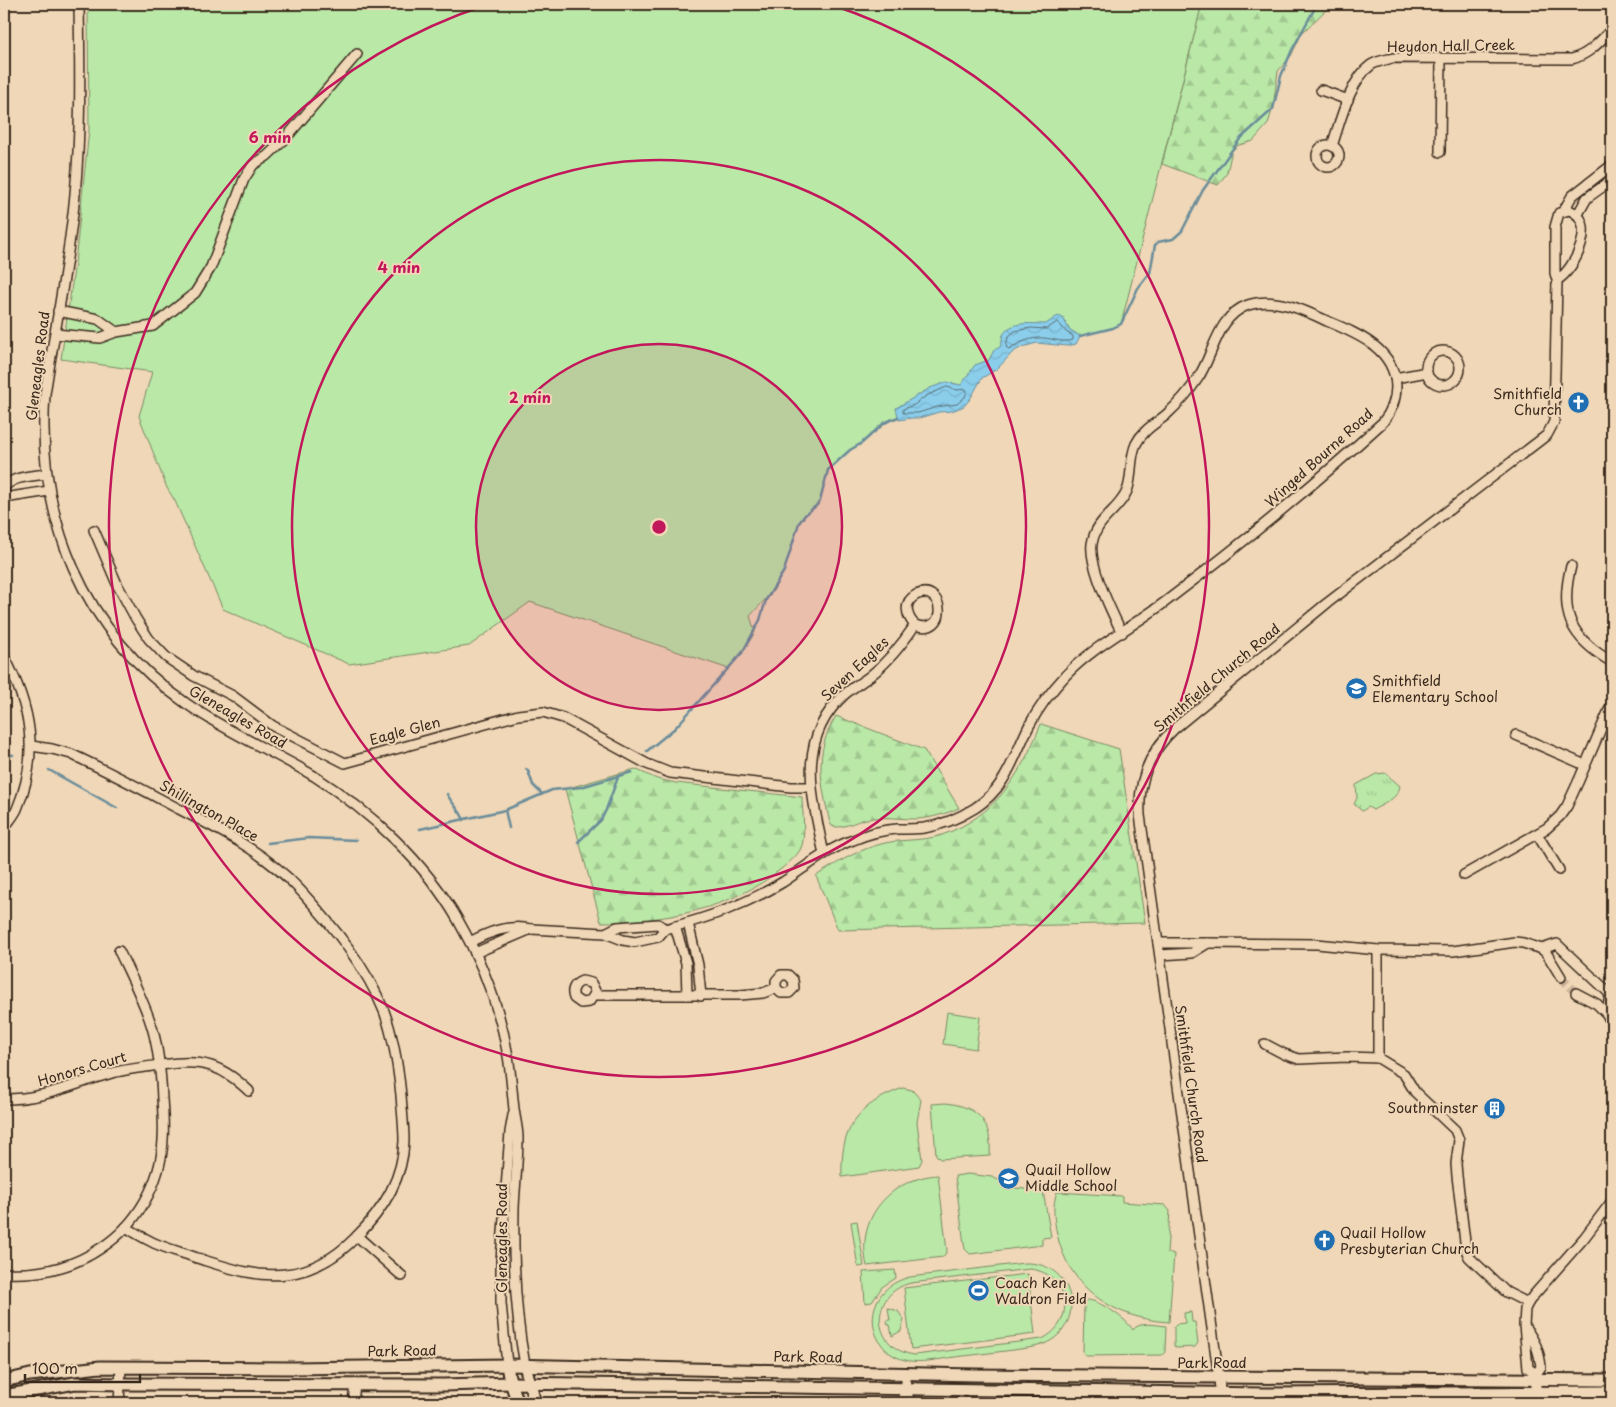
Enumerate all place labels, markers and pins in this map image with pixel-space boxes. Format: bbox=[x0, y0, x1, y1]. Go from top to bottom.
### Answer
place label: Smithfield Church bbox=[1493, 383, 1562, 420]
church icon: Smithfield Church bbox=[1566, 390, 1590, 414]
centre of rings bbox=[650, 518, 668, 536]
place label: Smithfield Elementary School bbox=[1372, 670, 1498, 707]
school or university icon: Smithfield Elementary School bbox=[1344, 677, 1368, 701]
building icon: Southminster bbox=[1482, 1096, 1506, 1120]
place label: Southminster bbox=[1388, 1097, 1478, 1118]
place label: Quail Hollow Middle School bbox=[1025, 1159, 1117, 1196]
school or university icon: Quail Hollow Middle School bbox=[997, 1166, 1021, 1190]
place label: Quail Hollow Presbyterian Church bbox=[1340, 1222, 1479, 1259]
church icon: Quail Hollow Presbyterian Church bbox=[1312, 1229, 1336, 1253]
place label: Coach Ken Waldron Field bbox=[995, 1272, 1087, 1309]
sports icon: Coach Ken Waldron Field bbox=[967, 1279, 991, 1303]

